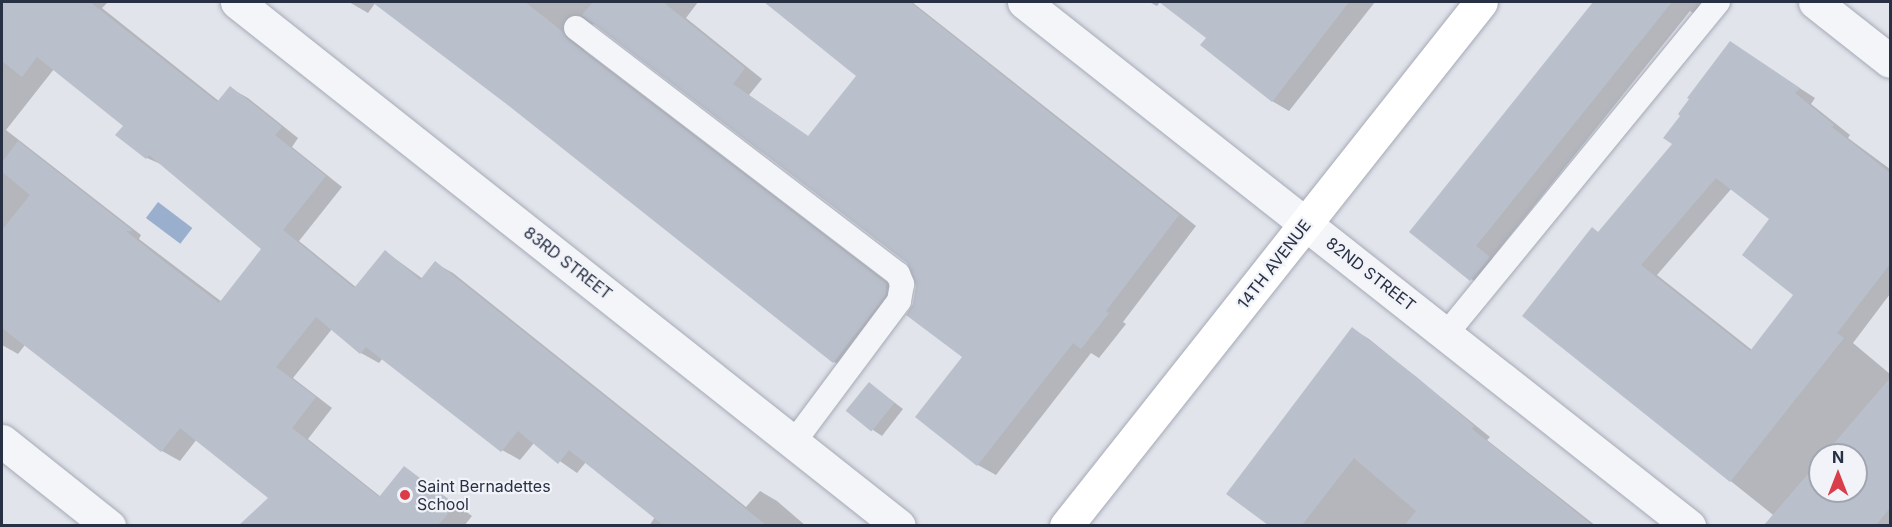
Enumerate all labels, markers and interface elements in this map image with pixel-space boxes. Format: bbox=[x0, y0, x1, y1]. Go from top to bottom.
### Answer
street label: 14TH AVENUE bbox=[1233, 216, 1315, 312]
street label: 83RD STREET bbox=[520, 223, 616, 303]
street label: 82ND STREET bbox=[1322, 233, 1420, 315]
north arrow bbox=[1808, 443, 1868, 503]
text: N bbox=[1832, 447, 1844, 467]
place label: Saint Bernadettes School bbox=[417, 476, 551, 514]
marker: Saint Bernadettes School bbox=[398, 488, 412, 502]

